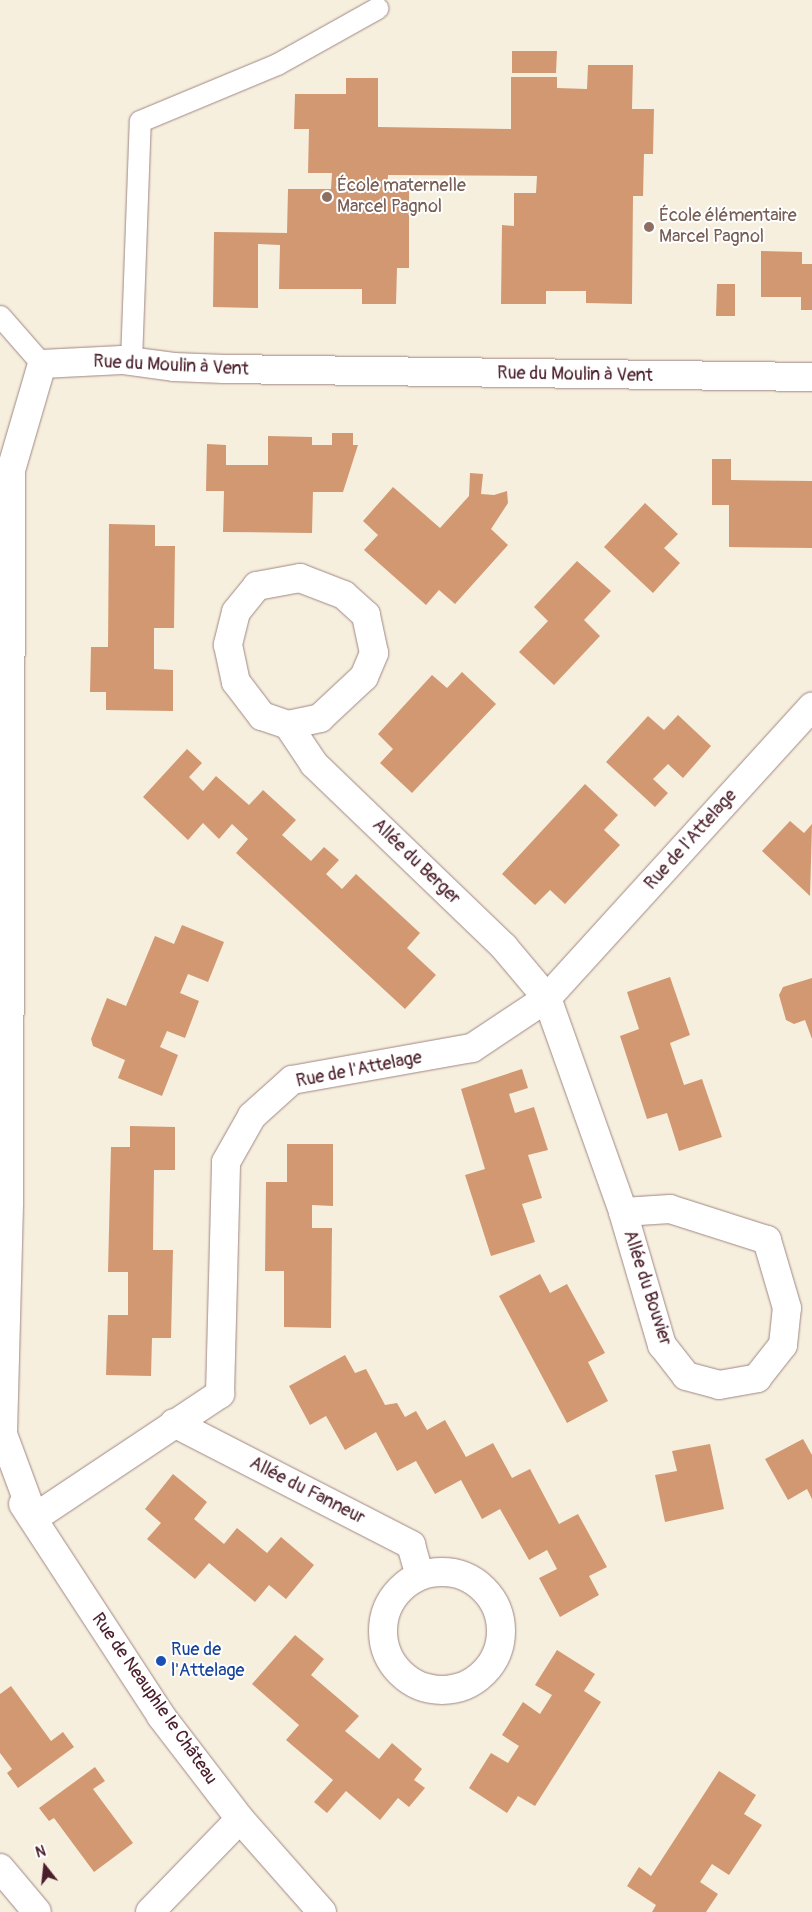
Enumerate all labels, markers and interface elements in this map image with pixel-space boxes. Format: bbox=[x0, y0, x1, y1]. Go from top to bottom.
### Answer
place label: École maternelle Marcel Pagnol bbox=[337, 176, 466, 218]
marker: École maternelle Marcel Pagnol bbox=[321, 191, 333, 203]
place label: École élémentaire Marcel Pagnol bbox=[659, 206, 797, 248]
marker: École élémentaire Marcel Pagnol bbox=[643, 221, 655, 233]
street label: Rue du Moulin à Vent bbox=[93, 351, 249, 381]
street label: Rue du Moulin à Vent bbox=[497, 363, 653, 387]
street label: Rue de l'Attelage bbox=[640, 785, 742, 895]
street label: Allée du Berger bbox=[367, 815, 465, 909]
street label: Rue de l'Attelage bbox=[294, 1047, 424, 1093]
street label: Allée du Bouvier bbox=[618, 1228, 676, 1348]
street label: Allée du Fanneur bbox=[246, 1453, 368, 1529]
street label: Rue de Neauphle le Château bbox=[87, 1609, 221, 1789]
place label: Rue de l'Attelage bbox=[171, 1640, 244, 1682]
marker: Rue de l'Attelage bbox=[155, 1655, 167, 1667]
north arrow bbox=[20, 1842, 70, 1892]
text: N bbox=[34, 1843, 48, 1862]

